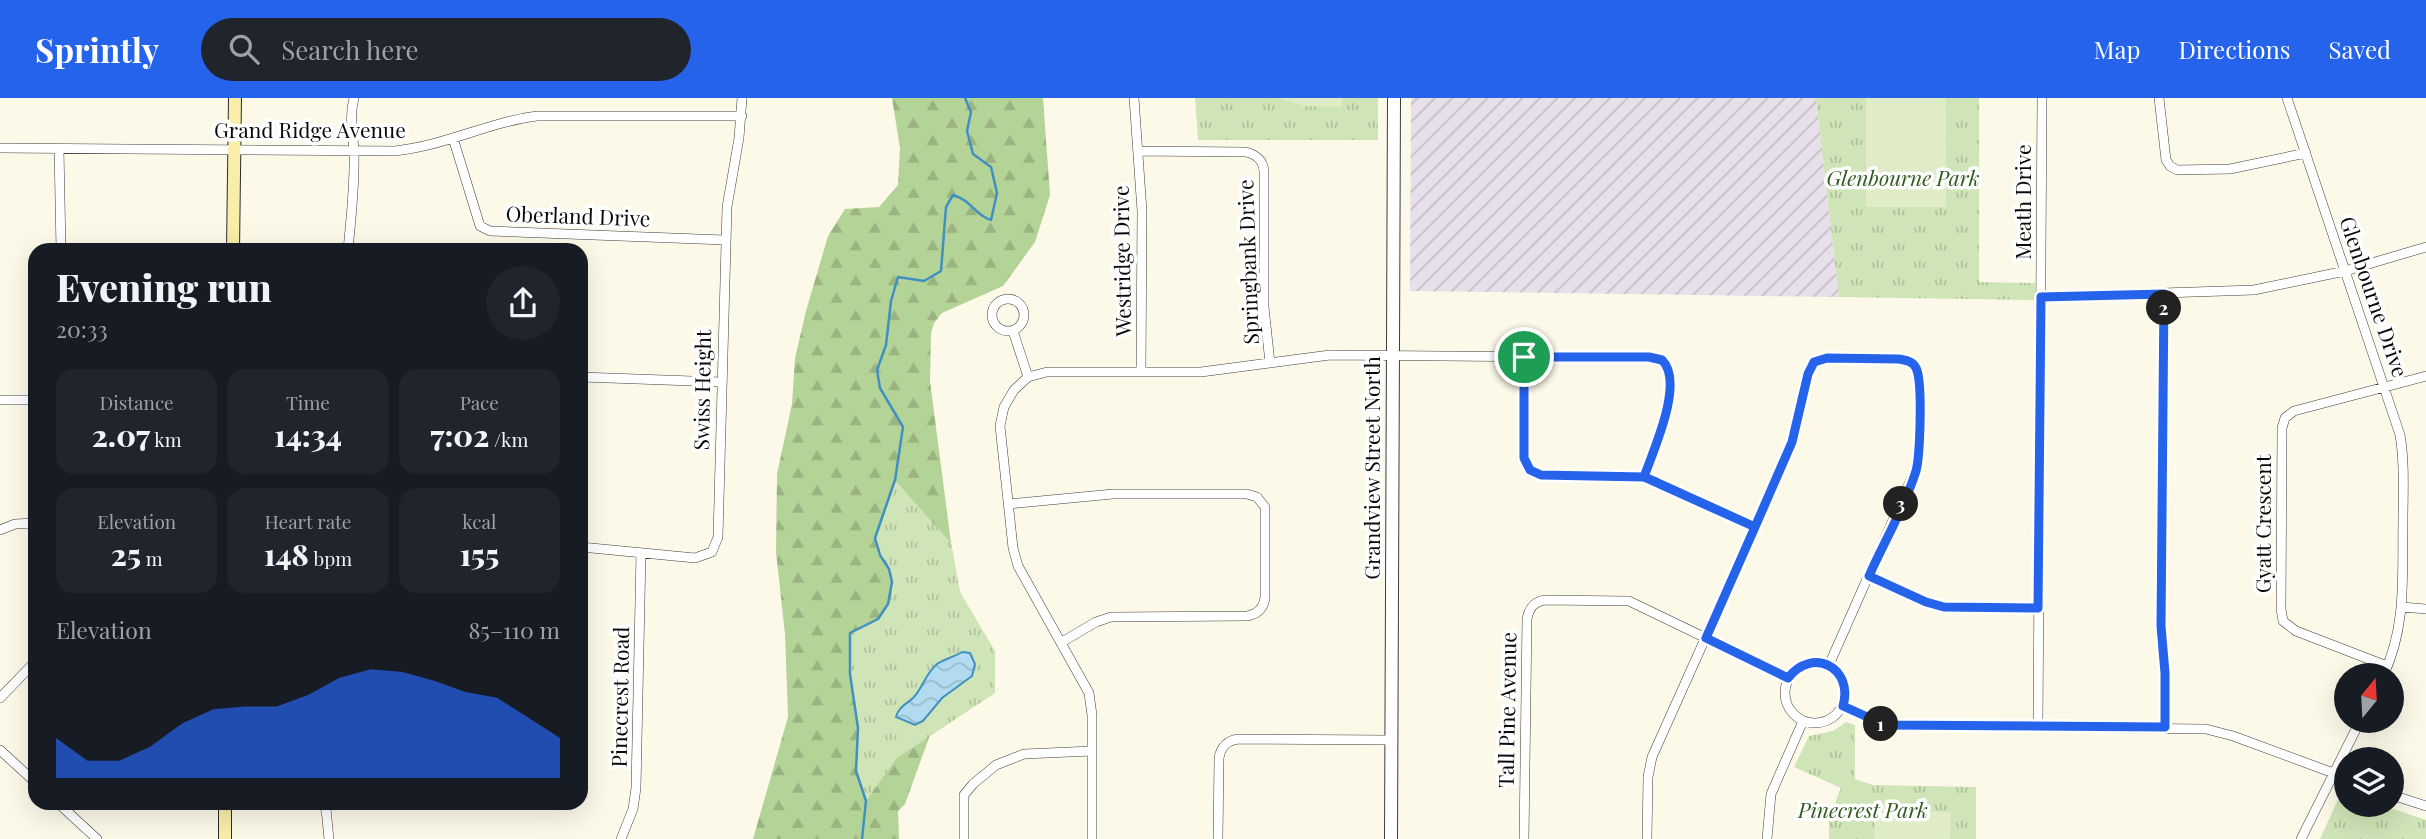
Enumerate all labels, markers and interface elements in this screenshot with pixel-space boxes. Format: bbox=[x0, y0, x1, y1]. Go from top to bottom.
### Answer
search box bbox=[201, 18, 691, 81]
text: Sprintly bbox=[35, 27, 159, 71]
icon: search bbox=[225, 30, 263, 68]
text: Search here bbox=[281, 32, 419, 67]
text: Map bbox=[2094, 33, 2140, 65]
text: Directions bbox=[2178, 33, 2291, 65]
text: Saved bbox=[2329, 33, 2391, 65]
street label: Grand Ridge Avenue bbox=[214, 115, 406, 143]
street label: Meath Drive bbox=[2008, 144, 2036, 260]
park label: Glenbourne Park bbox=[1827, 163, 1980, 191]
street label: Springbank Drive bbox=[1230, 179, 1264, 345]
street label: Westridge Drive bbox=[1106, 185, 1136, 338]
street label: Oberland Drive bbox=[505, 198, 651, 232]
street label: Glenbourne Drive bbox=[2334, 212, 2416, 380]
text: Evening run bbox=[56, 261, 272, 312]
button: share bbox=[486, 266, 560, 340]
pin: 2 bbox=[2146, 290, 2182, 326]
text: 2 bbox=[2159, 294, 2168, 320]
text: 20:33 bbox=[56, 313, 108, 344]
pin bbox=[1494, 327, 1554, 387]
street label: Swiss Height bbox=[686, 329, 716, 451]
icon: arrive bbox=[1505, 338, 1543, 376]
street label: Grandview Street North bbox=[1357, 356, 1385, 580]
text: Distance bbox=[100, 389, 174, 415]
text: Time bbox=[286, 389, 330, 415]
text: Pace bbox=[460, 389, 499, 415]
text: 2.07 bbox=[92, 415, 150, 455]
text: 14:34 bbox=[274, 415, 342, 455]
text: 7:02 bbox=[430, 415, 489, 455]
text: km bbox=[150, 426, 182, 452]
text: /km bbox=[489, 426, 528, 452]
street label: Gyatt Crescent bbox=[2248, 454, 2276, 593]
pin: 3 bbox=[1884, 486, 1918, 522]
text: 3 bbox=[1896, 490, 1905, 516]
text: Elevation bbox=[97, 508, 176, 534]
text: Heart rate bbox=[265, 508, 351, 534]
text: kcal bbox=[462, 508, 496, 534]
text: 25 bbox=[111, 534, 141, 574]
text: 148 bbox=[264, 534, 309, 574]
text: 155 bbox=[459, 534, 499, 574]
text: m bbox=[141, 545, 163, 571]
text: bpm bbox=[309, 545, 352, 571]
text: Elevation bbox=[56, 614, 152, 645]
text: 85–110 m bbox=[468, 614, 560, 645]
street label: Pinecrest Road bbox=[604, 626, 634, 768]
street label: Tall Pine Avenue bbox=[1491, 632, 1521, 788]
north arrow bbox=[2334, 663, 2404, 733]
map controls bbox=[2334, 663, 2404, 817]
pin: 1 bbox=[1864, 706, 1898, 742]
text: 1 bbox=[1877, 710, 1884, 736]
button: layers bbox=[2334, 747, 2404, 817]
park label: Pinecrest Park bbox=[1797, 795, 1928, 823]

